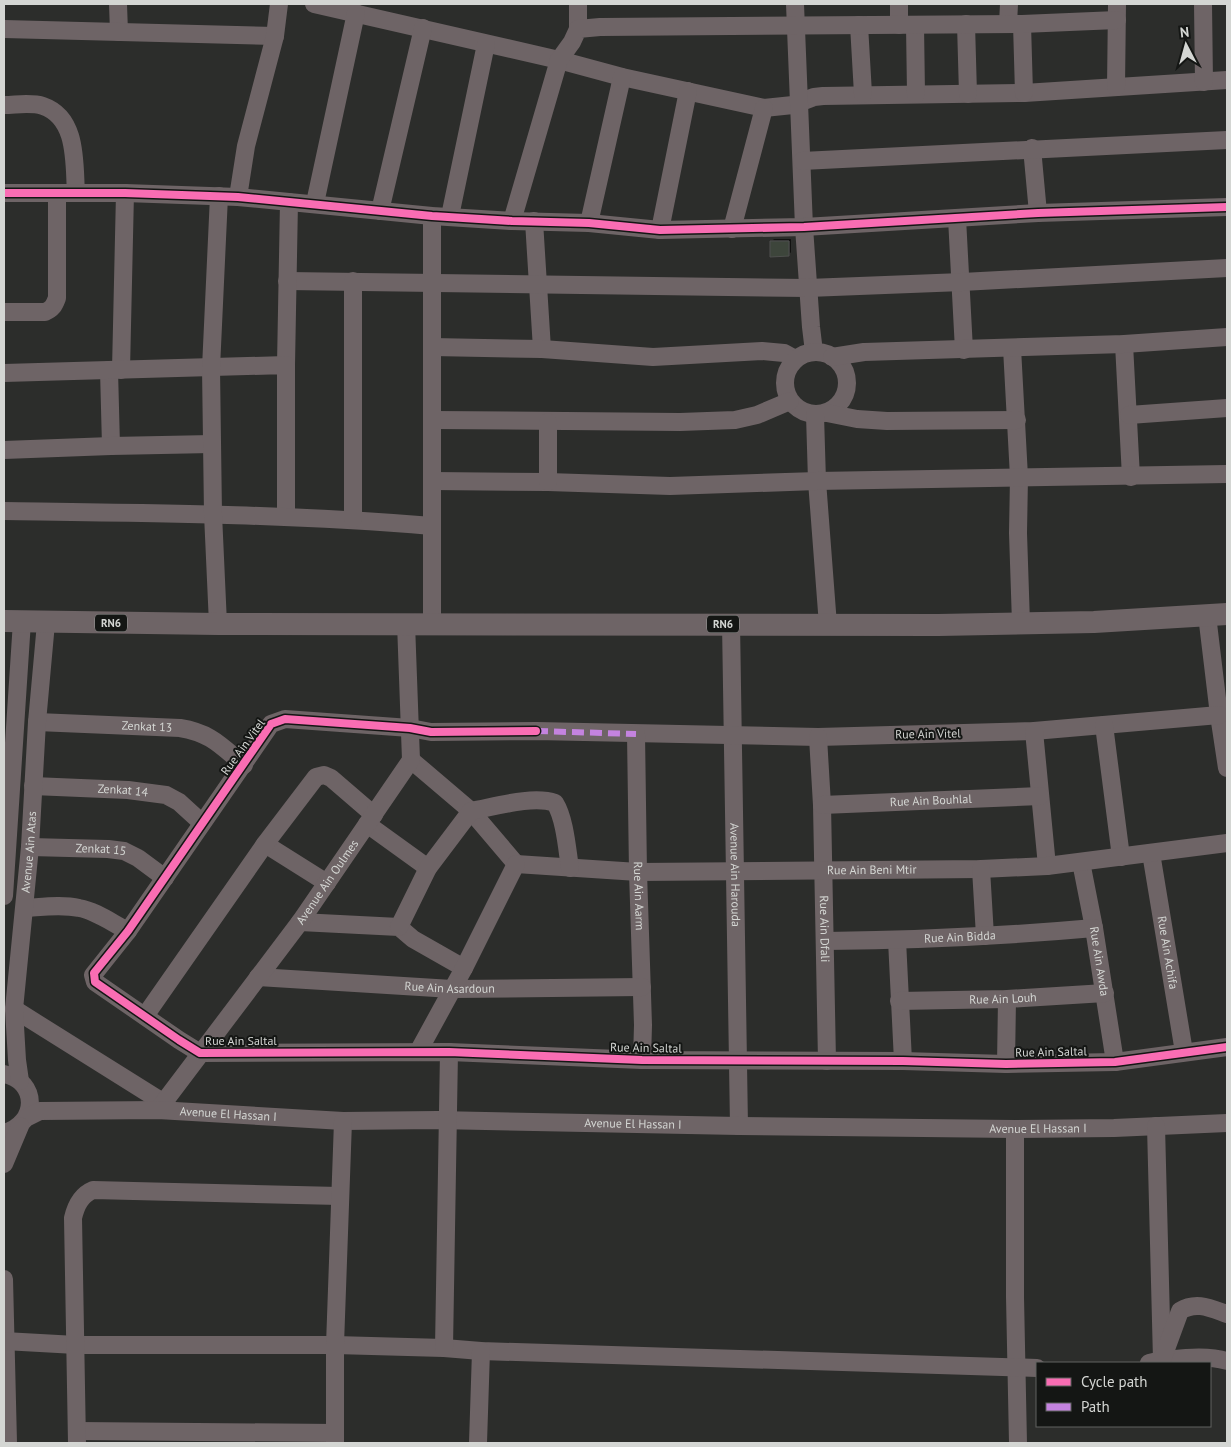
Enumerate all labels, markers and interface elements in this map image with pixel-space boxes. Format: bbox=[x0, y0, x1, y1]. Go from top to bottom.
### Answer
north arrow bbox=[1161, 20, 1211, 70]
text: N bbox=[1179, 23, 1190, 42]
road number: RN6 bbox=[95, 614, 127, 632]
road number: RN6 bbox=[707, 616, 739, 632]
street label: Rue Ain Vitel bbox=[217, 715, 268, 778]
street label: Zenkat 13 bbox=[121, 718, 173, 735]
street label: Rue Ain Vitel bbox=[895, 725, 961, 742]
street label: Zenkat 14 bbox=[97, 781, 150, 800]
street label: Rue Ain Bouhlal bbox=[890, 791, 973, 809]
street label: Avenue Ain Atas bbox=[18, 811, 39, 894]
street label: Avenue Ain Harouda bbox=[727, 823, 744, 927]
street label: Avenue Ain Oulmes bbox=[293, 836, 361, 927]
street label: Zenkat 15 bbox=[75, 840, 127, 858]
street label: Rue Ain Aarm bbox=[631, 861, 648, 931]
street label: Rue Ain Beni Mtir bbox=[827, 862, 917, 877]
street label: Rue Ain Dfali bbox=[817, 895, 833, 962]
street label: Rue Ain Achifa bbox=[1155, 915, 1181, 990]
street label: Rue Ain Awda bbox=[1087, 925, 1113, 997]
street label: Rue Ain Bidda bbox=[924, 927, 996, 946]
street label: Rue Ain Asardoun bbox=[404, 978, 495, 996]
street label: Rue Ain Louh bbox=[969, 989, 1037, 1007]
street label: Rue Ain Saltal bbox=[205, 1033, 277, 1048]
street label: Rue Ain Saltal bbox=[610, 1039, 683, 1056]
street label: Rue Ain Saltal bbox=[1015, 1043, 1087, 1060]
street label: Avenue El Hassan I bbox=[179, 1103, 277, 1124]
street label: Avenue El Hassan I bbox=[584, 1115, 682, 1132]
street label: Avenue El Hassan I bbox=[989, 1120, 1087, 1136]
legend bbox=[1036, 1362, 1211, 1427]
text: Cycle path bbox=[1081, 1372, 1147, 1391]
text: Path bbox=[1081, 1397, 1110, 1416]

